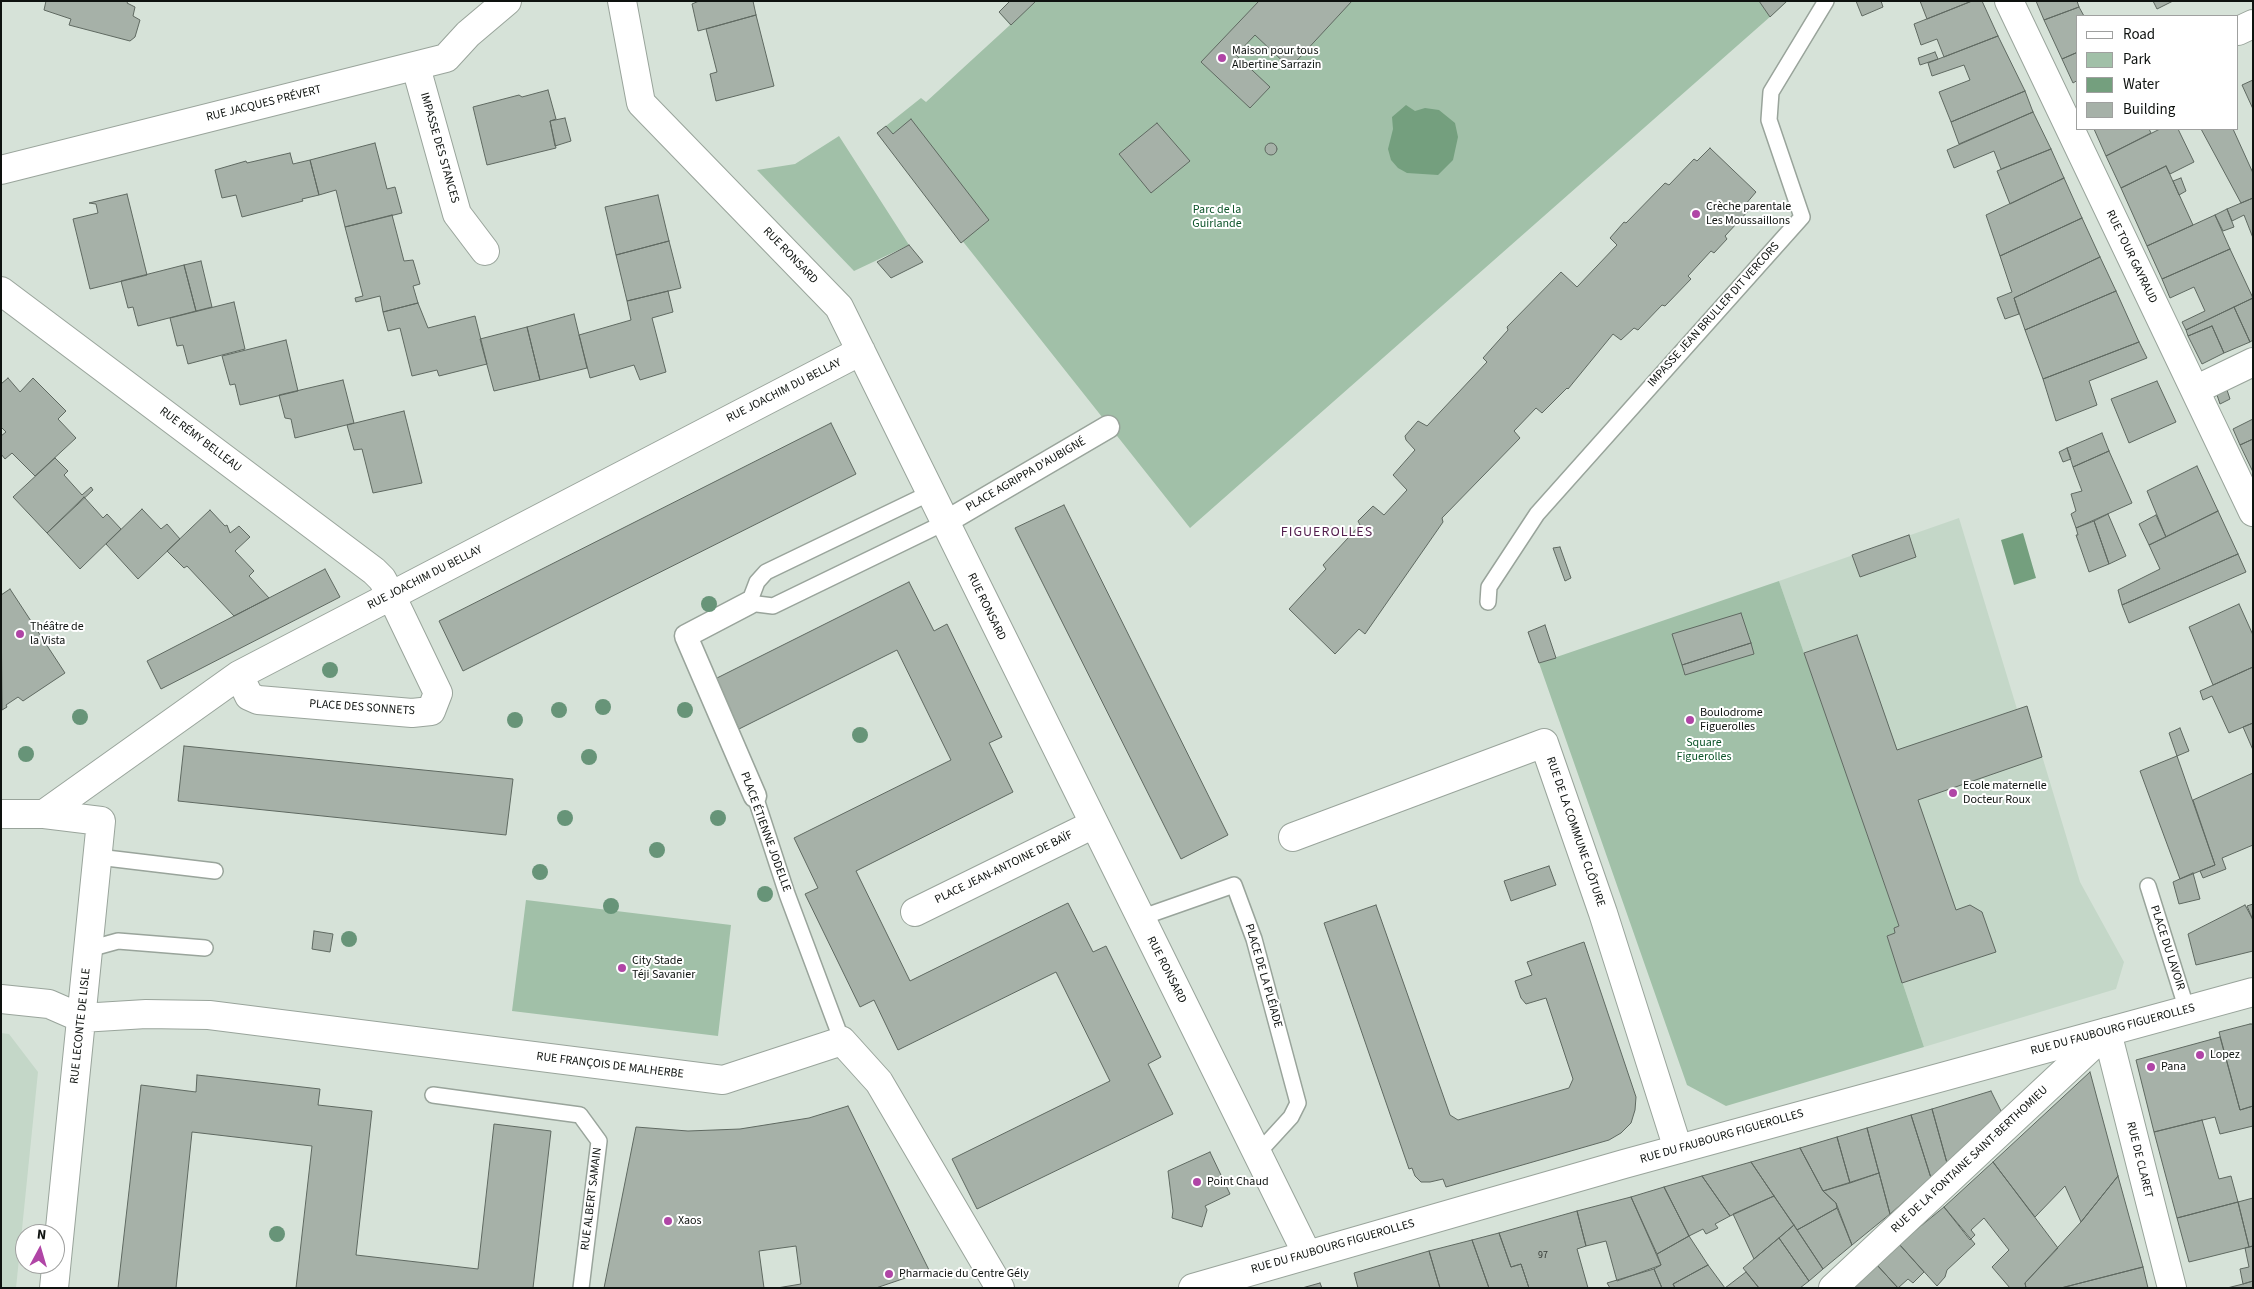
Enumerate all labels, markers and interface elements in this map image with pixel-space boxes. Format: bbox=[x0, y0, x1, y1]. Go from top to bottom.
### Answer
legend bbox=[2076, 15, 2239, 130]
text: Road bbox=[2123, 24, 2155, 45]
place label: Maison pour tous Albertine Sarrazin bbox=[1232, 44, 1321, 72]
text: Park bbox=[2123, 49, 2151, 70]
marker: Maison pour tous Albertine Sarrazin bbox=[1216, 52, 1228, 64]
text: Water bbox=[2123, 74, 2159, 95]
street label: RUE JACQUES PRÉVERT bbox=[205, 83, 323, 125]
street label: IMPASSE DES STANCES bbox=[416, 91, 462, 205]
text: Building bbox=[2123, 99, 2175, 120]
place label: Crèche parentale Les Moussaillons bbox=[1706, 200, 1791, 228]
park label: Parc de la Guirlande bbox=[1192, 203, 1242, 231]
marker: Crèche parentale Les Moussaillons bbox=[1690, 208, 1702, 220]
street label: RUE TOUR GAYRAUD bbox=[2102, 208, 2160, 306]
street label: RUE RONSARD bbox=[759, 225, 821, 287]
street label: IMPASSE JEAN BRULLER DIT VERCORS bbox=[1645, 240, 1783, 390]
street label: RUE JOACHIM DU BELLAY bbox=[724, 356, 844, 426]
street label: RUE RÉMY BELLEAU bbox=[156, 405, 244, 475]
street label: PLACE AGRIPPA D'AUBIGNÉ bbox=[964, 435, 1088, 515]
district label: FIGUEROLLES bbox=[1279, 525, 1375, 541]
street label: RUE JOACHIM DU BELLAY bbox=[365, 543, 485, 613]
street label: RUE RONSARD bbox=[964, 571, 1008, 643]
place label: Théâtre de la Vista bbox=[30, 620, 84, 648]
marker: Théâtre de la Vista bbox=[14, 628, 26, 640]
street label: PLACE DES SONNETS bbox=[309, 697, 415, 719]
place label: Boulodrome Figuerolles bbox=[1700, 706, 1763, 734]
marker: Boulodrome Figuerolles bbox=[1684, 714, 1696, 726]
park label: Square Figuerolles bbox=[1676, 736, 1732, 764]
street label: RUE DE LA COMMUNE CLÔTURE bbox=[1543, 755, 1607, 909]
street label: PLACE ÉTIENNE JODELLE bbox=[737, 770, 793, 894]
place label: Ecole maternelle Docteur Roux bbox=[1963, 779, 2047, 807]
marker: Ecole maternelle Docteur Roux bbox=[1947, 787, 1959, 799]
street label: PLACE JEAN-ANTOINE DE BAÏF bbox=[933, 828, 1075, 908]
street label: PLACE DU LAVOIR bbox=[2146, 904, 2188, 992]
street label: PLACE DE LA PLÉIADE bbox=[1241, 922, 1285, 1030]
street label: RUE RONSARD bbox=[1143, 934, 1189, 1006]
place label: City Stade Téji Savanier bbox=[632, 954, 695, 982]
marker: City Stade Téji Savanier bbox=[616, 962, 628, 974]
street label: RUE LECONTE DE LISLE bbox=[68, 967, 94, 1085]
street label: RUE DU FAUBOURG FIGUEROLLES bbox=[2029, 1001, 2197, 1059]
place label: Lopez bbox=[2210, 1048, 2240, 1062]
marker: Lopez bbox=[2194, 1049, 2206, 1061]
street label: RUE FRANÇOIS DE MALHERBE bbox=[536, 1050, 684, 1082]
place label: Pana bbox=[2161, 1060, 2186, 1074]
marker: Pana bbox=[2145, 1061, 2157, 1073]
street label: RUE DE LA FONTAINE SAINT-BERTHOMIEU bbox=[1889, 1083, 2051, 1237]
street label: RUE DU FAUBOURG FIGUEROLLES bbox=[1639, 1107, 1805, 1167]
street label: RUE DE CLARET bbox=[2123, 1120, 2155, 1200]
street label: RUE ALBERT SAMAIN bbox=[579, 1147, 605, 1251]
place label: Point Chaud bbox=[1207, 1175, 1269, 1189]
marker: Point Chaud bbox=[1191, 1176, 1203, 1188]
place label: Xaos bbox=[678, 1214, 702, 1228]
marker: Xaos bbox=[662, 1215, 674, 1227]
street label: RUE DU FAUBOURG FIGUEROLLES bbox=[1250, 1217, 1416, 1277]
north arrow bbox=[15, 1224, 65, 1274]
text: N bbox=[36, 1225, 47, 1246]
house number: 97 bbox=[1538, 1250, 1548, 1262]
place label: Pharmacie du Centre Gély bbox=[899, 1267, 1029, 1281]
marker: Pharmacie du Centre Gély bbox=[883, 1268, 895, 1280]

